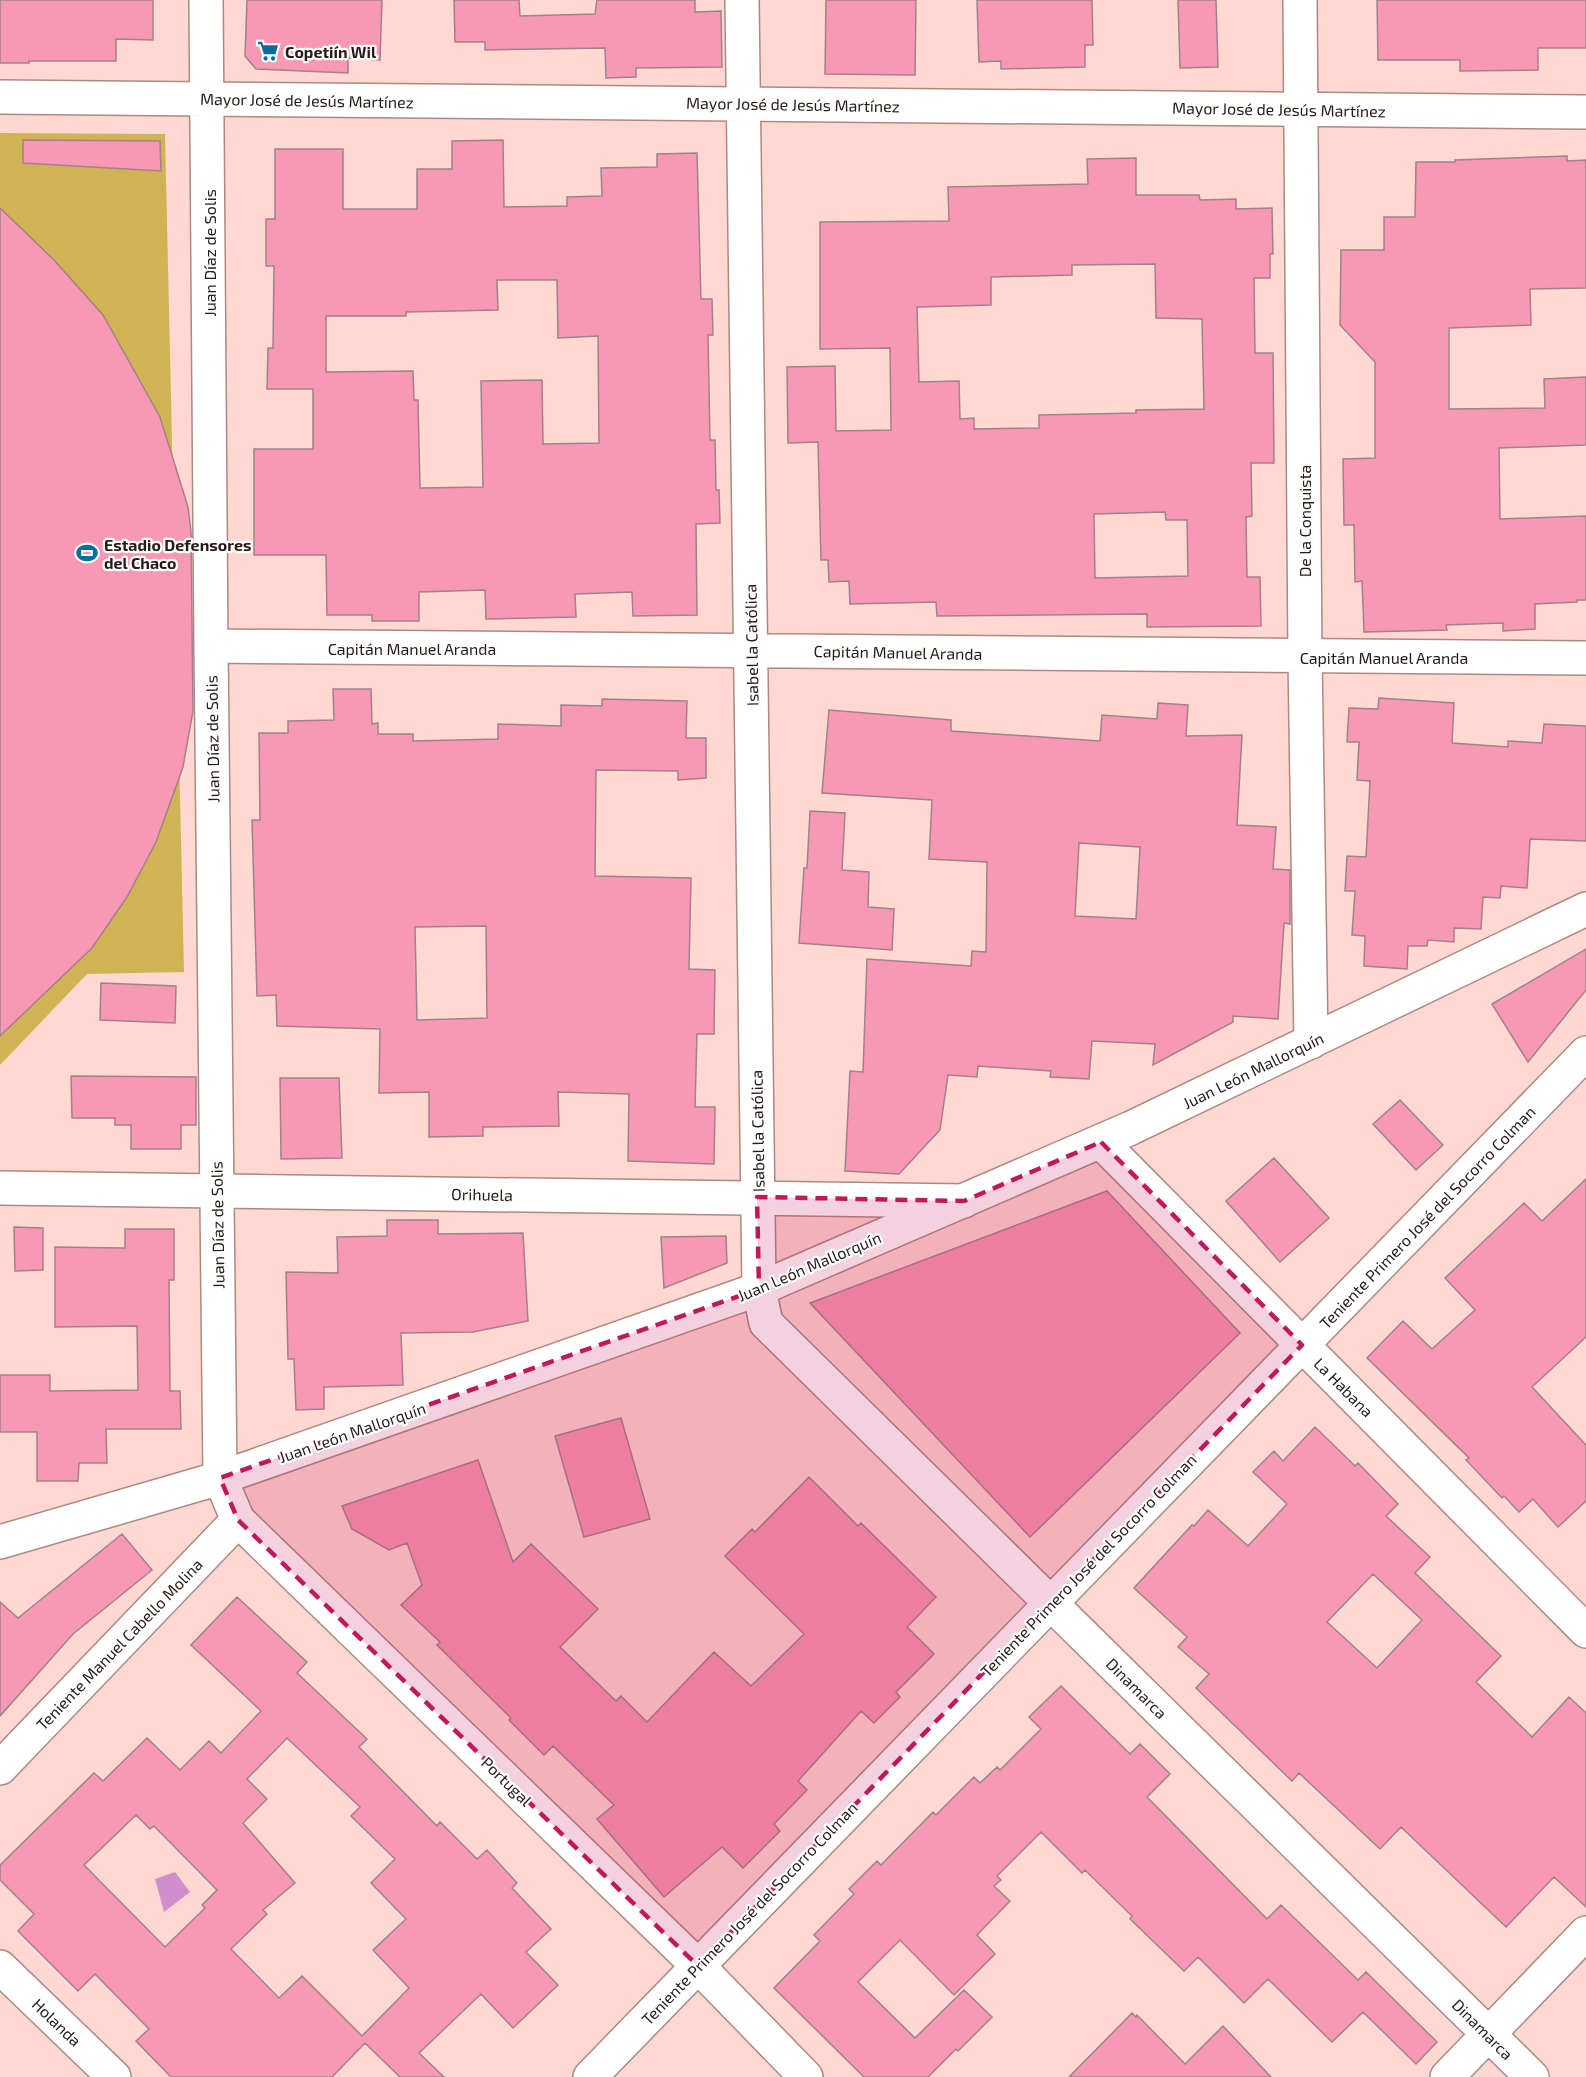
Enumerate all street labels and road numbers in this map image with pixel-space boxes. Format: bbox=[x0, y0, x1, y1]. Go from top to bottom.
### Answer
street label: Mayor José de Jesús Martínez bbox=[200, 89, 414, 111]
street label: Mayor José de Jesús Martínez bbox=[686, 93, 900, 115]
street label: Mayor José de Jesús Martínez bbox=[1172, 98, 1386, 120]
street label: Juan Díaz de Solis bbox=[200, 189, 219, 317]
street label: De la Conquista bbox=[1295, 465, 1314, 577]
street label: Isabel la Católica bbox=[740, 584, 762, 706]
street label: Capitán Manuel Aranda bbox=[328, 639, 496, 658]
street label: Capitán Manuel Aranda bbox=[814, 641, 982, 663]
street label: Capitán Manuel Aranda bbox=[1300, 648, 1468, 667]
street label: Juan Díaz de Solis bbox=[201, 675, 223, 803]
street label: Juan León Mallorquín bbox=[1180, 1028, 1326, 1112]
street label: Isabel la Católica bbox=[746, 1070, 768, 1192]
street label: Teniente Primero José del Socorro Colman bbox=[1315, 1102, 1539, 1332]
street label: Juan Díaz de Solis bbox=[206, 1161, 228, 1289]
street label: Orihuela bbox=[451, 1184, 513, 1204]
street label: Juan León Mallorquín bbox=[734, 1227, 884, 1305]
street label: La Habana bbox=[1310, 1353, 1378, 1421]
street label: Juan León Mallorquín bbox=[276, 1398, 428, 1466]
street label: Teniente Primero José del Socorro Colman bbox=[976, 1450, 1200, 1680]
street label: Teniente Manuel Cabello Molina bbox=[32, 1554, 206, 1734]
street label: Dinamarca bbox=[1103, 1654, 1171, 1722]
street label: Portugal bbox=[478, 1752, 536, 1810]
street label: Teniente Primero José del Socorro Colman bbox=[637, 1798, 861, 2028]
street label: Holanda bbox=[29, 1994, 85, 2050]
street label: Dinamarca bbox=[1449, 1995, 1517, 2063]

